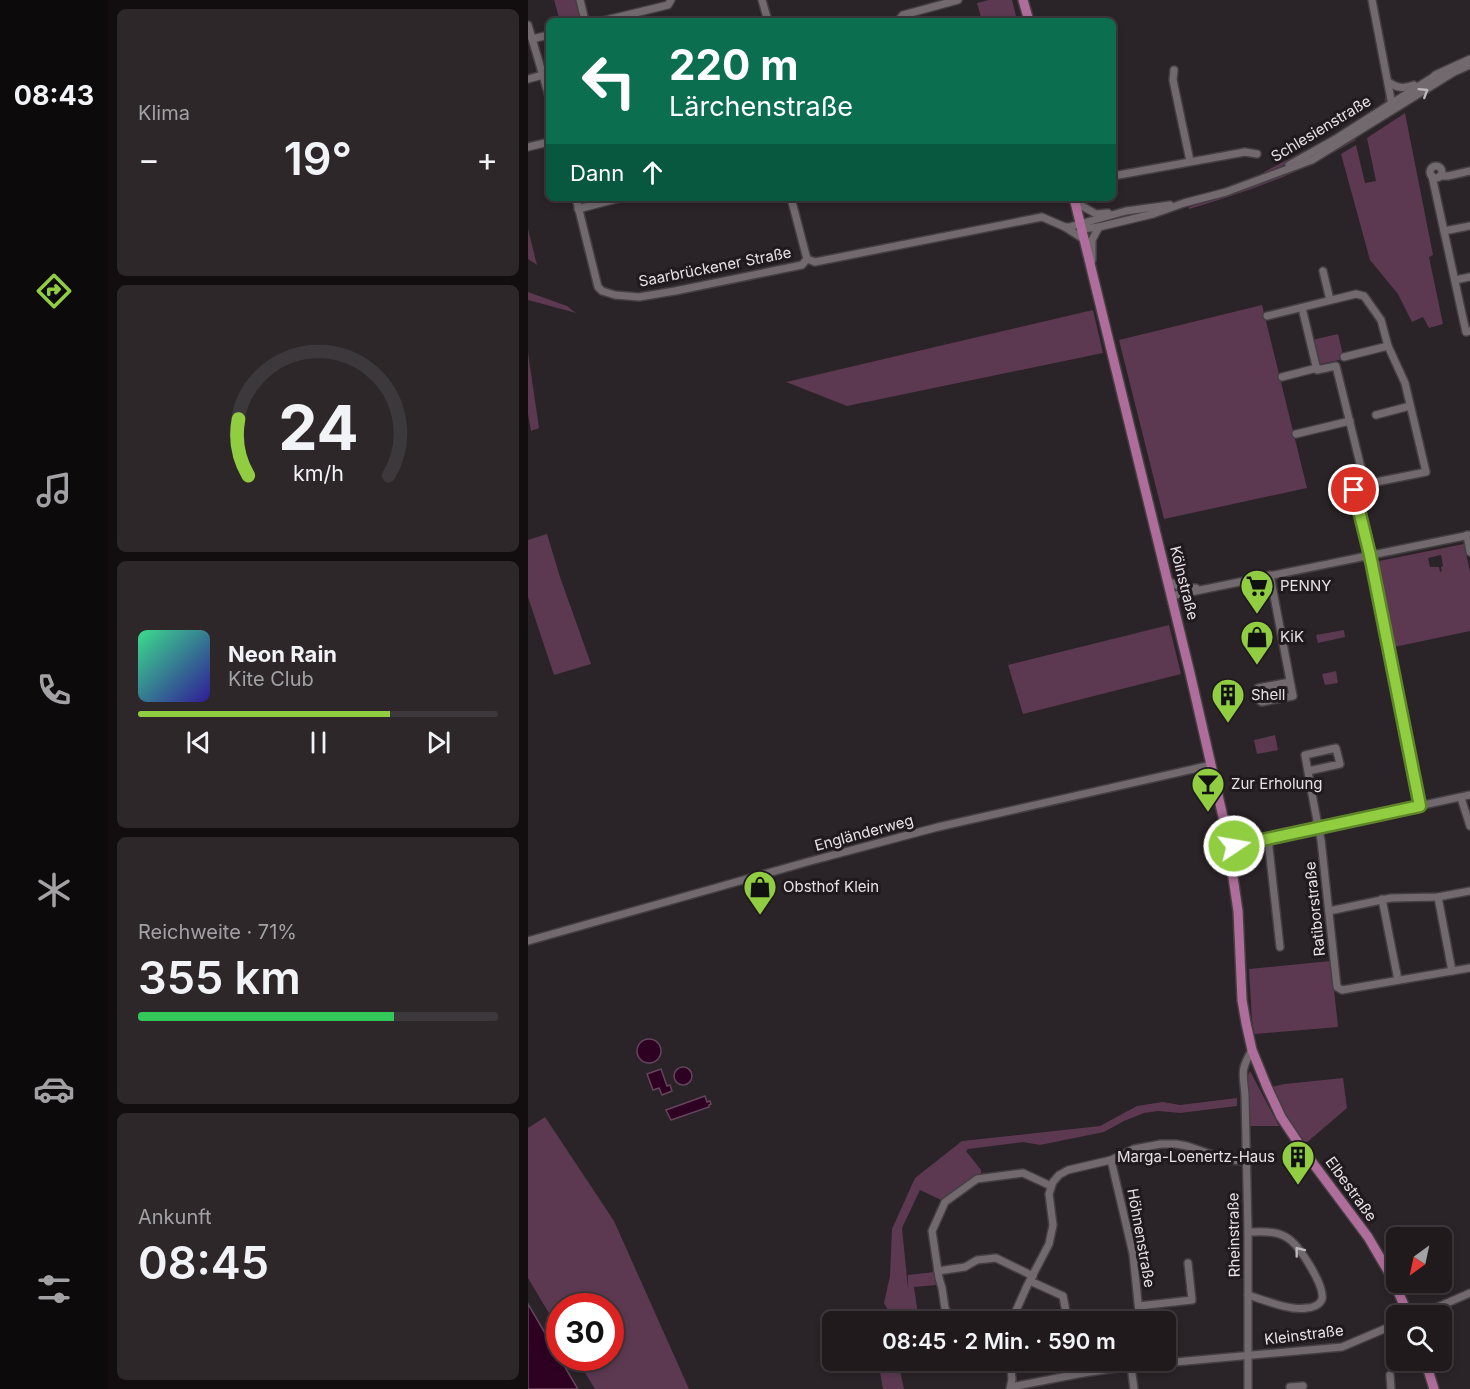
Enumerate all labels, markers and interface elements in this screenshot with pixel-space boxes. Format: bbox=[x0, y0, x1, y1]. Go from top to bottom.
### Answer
text: 220 m bbox=[669, 39, 799, 90]
icon: left bbox=[570, 42, 648, 120]
text: 08:43 bbox=[14, 79, 94, 112]
one-way arrow bbox=[1418, 87, 1428, 99]
text: Lärchenstraße bbox=[669, 90, 853, 123]
street label: Schlesienstraße bbox=[1267, 91, 1374, 166]
text: Klima bbox=[138, 101, 190, 125]
text: 19° bbox=[284, 131, 352, 186]
text: − bbox=[138, 139, 160, 179]
text: + bbox=[476, 139, 498, 179]
icon: ahead bbox=[636, 156, 669, 189]
text: Dann bbox=[570, 160, 624, 186]
street label: Saarbrückener Straße bbox=[637, 242, 793, 291]
icon: directions bbox=[33, 270, 75, 312]
text: 24 bbox=[278, 390, 358, 465]
text: km/h bbox=[293, 460, 343, 486]
pin bbox=[1328, 464, 1379, 515]
icon: music bbox=[33, 469, 75, 511]
icon: arrive bbox=[1337, 473, 1370, 506]
street label: Kölnstraße bbox=[1166, 544, 1203, 622]
supermarket icon: PENNY bbox=[1239, 568, 1275, 615]
place label: PENNY bbox=[1280, 576, 1331, 595]
shop icon: KiK bbox=[1239, 619, 1275, 666]
place label: KiK bbox=[1280, 627, 1304, 646]
text: Neon Rain bbox=[228, 641, 337, 667]
text: Kite Club bbox=[228, 667, 314, 691]
icon: phone bbox=[33, 669, 75, 711]
building icon: Shell bbox=[1210, 677, 1246, 724]
place label: Shell bbox=[1251, 685, 1286, 704]
icon: previous bbox=[182, 726, 215, 759]
icon: pause bbox=[302, 726, 335, 759]
icon: next bbox=[422, 726, 455, 759]
bar icon: Zur Erholung bbox=[1190, 766, 1226, 813]
place label: Zur Erholung bbox=[1231, 774, 1323, 793]
street label: Engländerweg bbox=[812, 810, 915, 855]
position arrow bbox=[1202, 814, 1266, 878]
street label: Ratiborstraße bbox=[1300, 861, 1329, 957]
icon: climate bbox=[33, 869, 75, 911]
shop icon: Obsthof Klein bbox=[742, 869, 778, 916]
place label: Obsthof Klein bbox=[783, 877, 879, 896]
text: Reichweite · 71% bbox=[138, 920, 297, 944]
text: 355 km bbox=[138, 950, 301, 1005]
icon: car bbox=[33, 1068, 75, 1110]
building icon: Marga-Loenertz-Haus bbox=[1280, 1139, 1316, 1186]
place label: Marga-Loenertz-Haus bbox=[1117, 1147, 1275, 1166]
street label: Elbestraße bbox=[1322, 1153, 1381, 1225]
street label: Höhnenstraße bbox=[1123, 1187, 1160, 1289]
street label: Rheinstraße bbox=[1223, 1193, 1244, 1277]
text: Ankunft bbox=[138, 1205, 212, 1229]
north arrow bbox=[1386, 1227, 1452, 1293]
map controls bbox=[1386, 1227, 1452, 1371]
text: 08:45 bbox=[138, 1235, 269, 1290]
one-way arrow bbox=[1296, 1247, 1307, 1258]
icon: filters bbox=[33, 1268, 75, 1310]
speed limit sign: 30 bbox=[546, 1293, 624, 1371]
button: search bbox=[1386, 1305, 1452, 1371]
street label: Kleinstraße bbox=[1263, 1320, 1345, 1349]
text: 08:45 · 2 Min. · 590 m bbox=[882, 1328, 1116, 1354]

